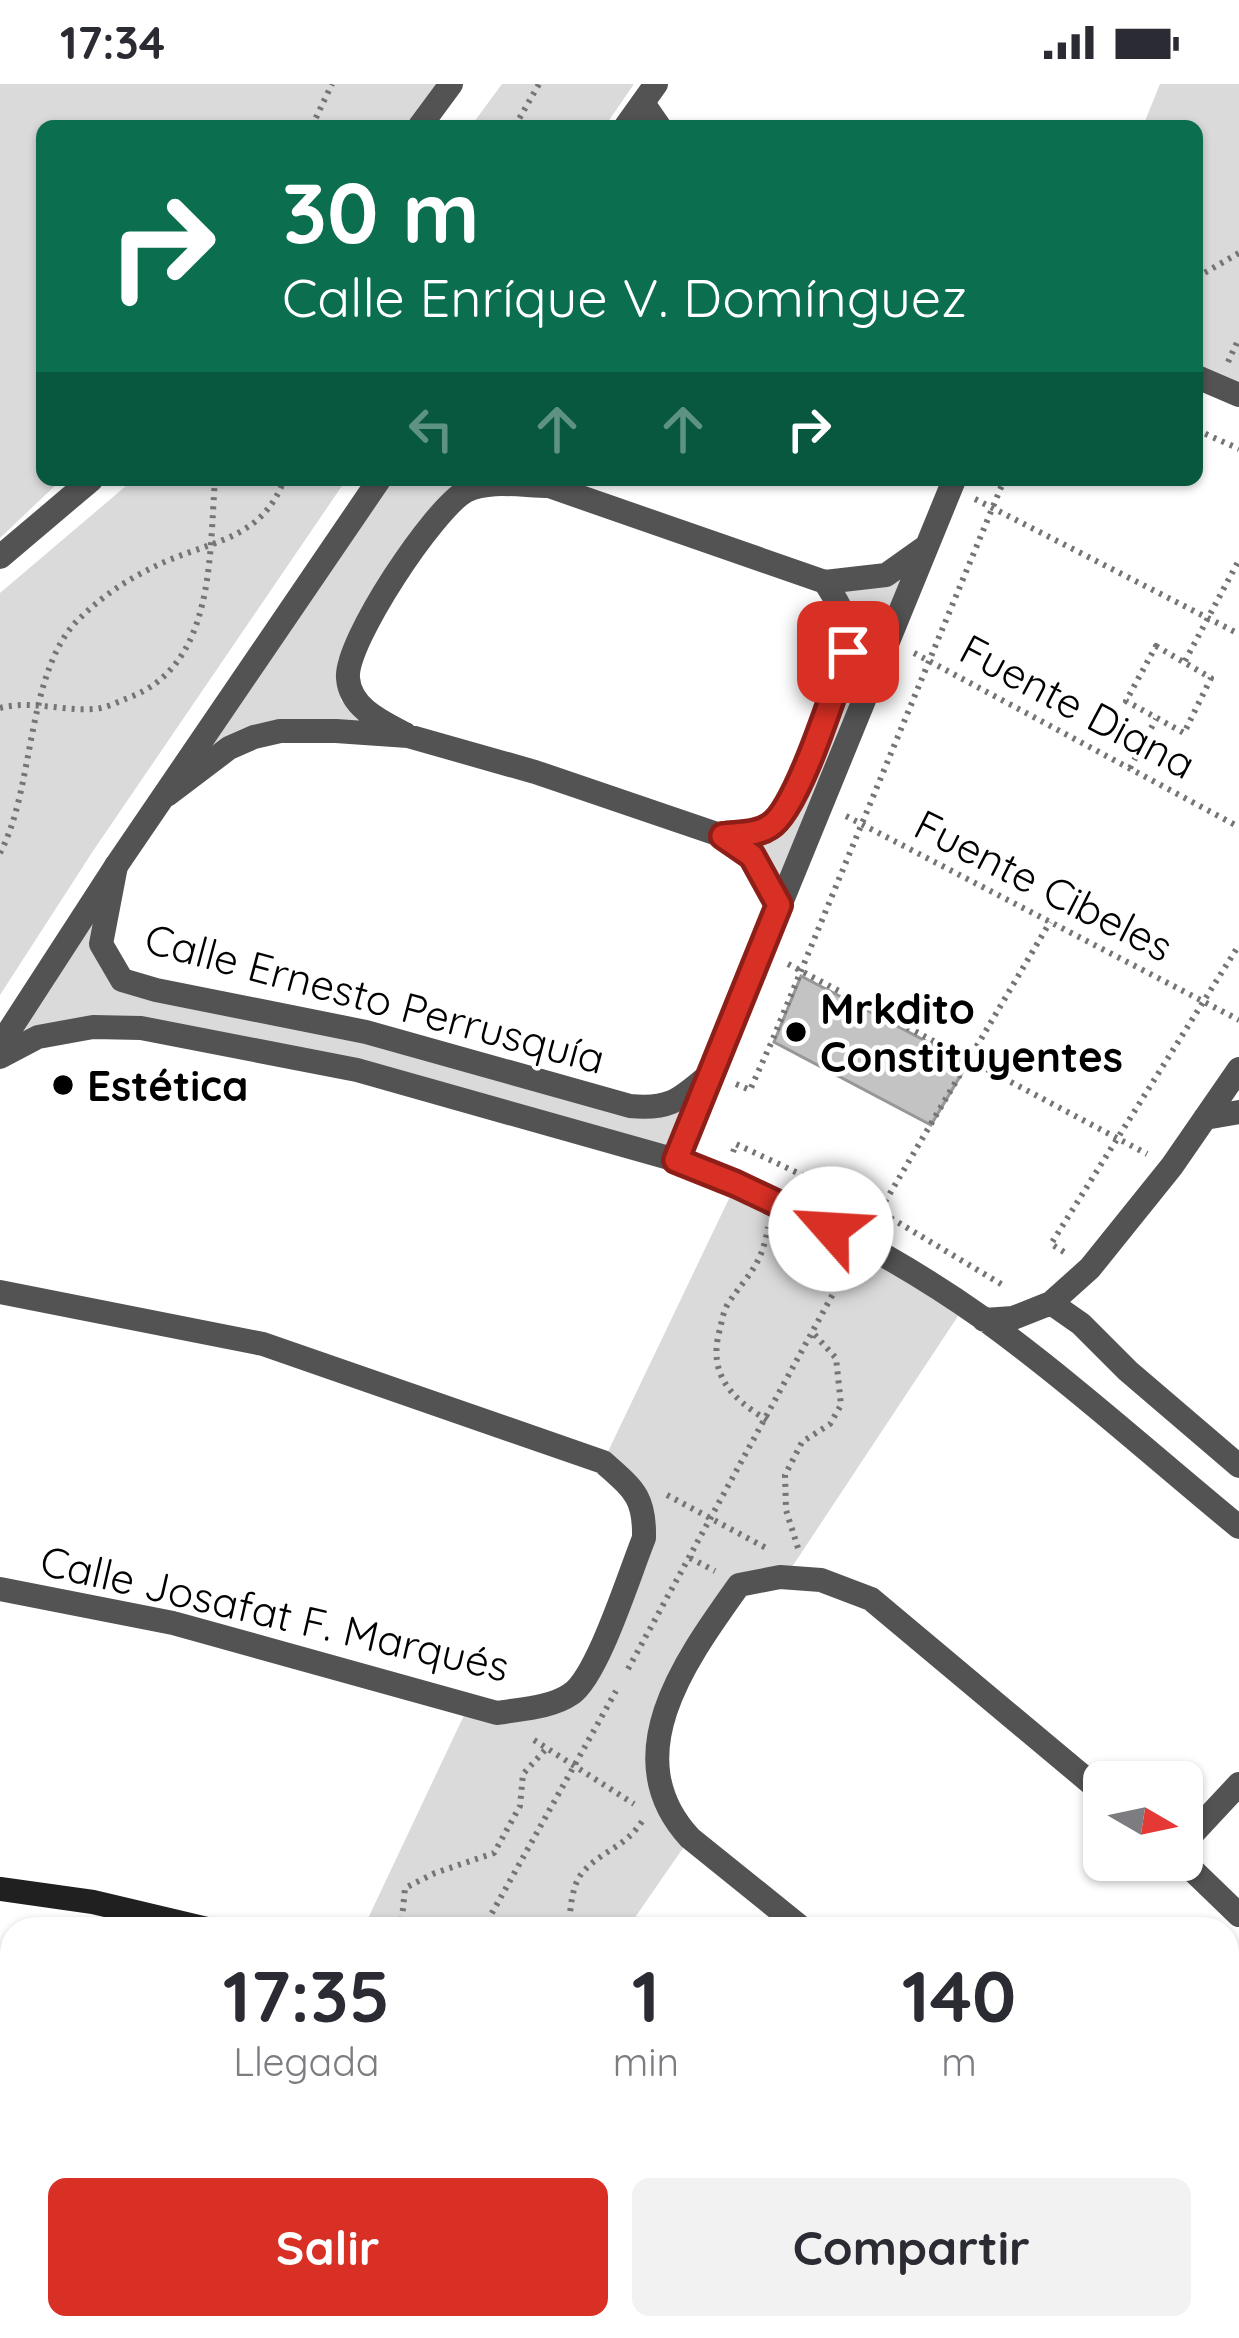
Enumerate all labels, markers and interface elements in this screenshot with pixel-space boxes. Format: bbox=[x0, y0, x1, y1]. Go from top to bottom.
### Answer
text: 17:34 bbox=[60, 14, 165, 70]
text: 30 m bbox=[282, 159, 480, 264]
icon: right bbox=[84, 168, 240, 324]
text: Calle Enríque V. Domínguez bbox=[282, 263, 967, 331]
icon: left bbox=[398, 396, 464, 462]
icon: ahead bbox=[524, 396, 590, 462]
icon: ahead bbox=[650, 396, 716, 462]
icon: right bbox=[776, 396, 842, 462]
pin bbox=[797, 601, 899, 703]
icon: arrive bbox=[815, 619, 881, 685]
street label: Fuente Diana bbox=[951, 622, 1205, 790]
street label: Fuente Cibeles bbox=[906, 797, 1182, 973]
street label: Calle Ernesto Perrusquía bbox=[139, 911, 611, 1085]
place label: Mrkdito Constituyentes bbox=[820, 982, 1123, 1083]
marker: Mrkdito Constituyentes bbox=[783, 1019, 809, 1045]
place label: Estética bbox=[87, 1059, 248, 1112]
marker: Estética bbox=[50, 1072, 76, 1098]
position arrow bbox=[768, 1166, 894, 1292]
street label: Calle Josafat F. Marqués bbox=[36, 1533, 514, 1693]
north arrow bbox=[1083, 1761, 1203, 1881]
map controls bbox=[1083, 1761, 1203, 1881]
text: 17:35 bbox=[223, 1950, 390, 2040]
text: 1 bbox=[632, 1950, 660, 2040]
text: 140 bbox=[902, 1950, 1016, 2040]
text: Llegada bbox=[233, 2037, 379, 2086]
text: min bbox=[613, 2037, 679, 2086]
text: m bbox=[941, 2037, 977, 2086]
button: Salir bbox=[48, 2178, 608, 2316]
button: Compartir bbox=[632, 2178, 1191, 2316]

